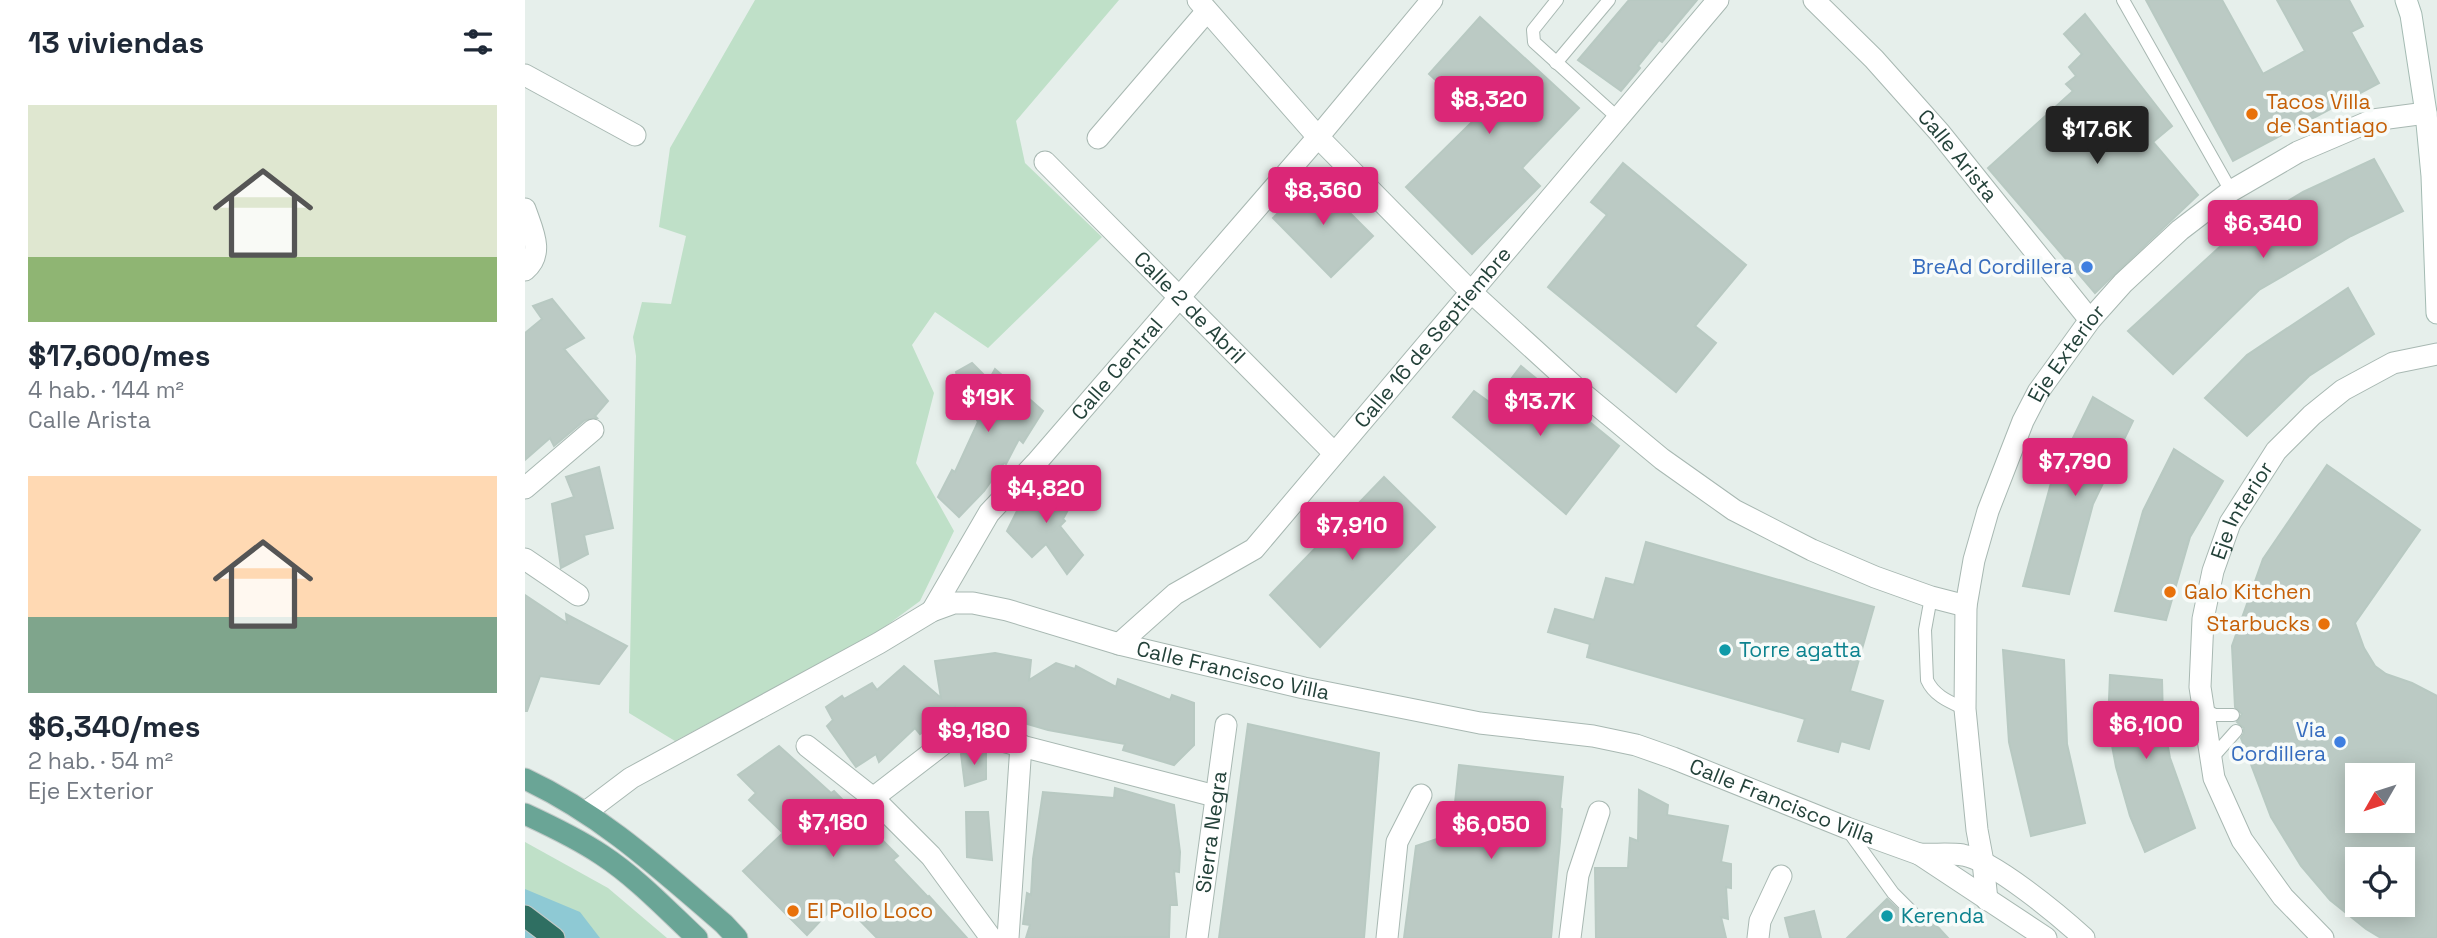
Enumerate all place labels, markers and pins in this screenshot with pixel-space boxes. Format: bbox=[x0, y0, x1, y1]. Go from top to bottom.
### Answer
pin: $8,320 bbox=[1432, 76, 1546, 136]
place label: Tacos Villa de Santiago bbox=[2266, 88, 2388, 139]
pin: $17.6K bbox=[2040, 106, 2154, 166]
marker: Tacos Villa de Santiago bbox=[2244, 106, 2260, 122]
pin: $8,360 bbox=[1266, 168, 1380, 227]
pin: $6,340 bbox=[2206, 201, 2320, 260]
place label: BreAd Cordillera bbox=[1912, 253, 2073, 280]
marker: BreAd Cordillera bbox=[2079, 259, 2095, 275]
pin: $19K bbox=[947, 374, 1029, 434]
pin: $13.7K bbox=[1483, 378, 1597, 438]
pin: $7,790 bbox=[2018, 438, 2132, 498]
pin: $4,820 bbox=[989, 466, 1103, 525]
pin: $7,910 bbox=[1295, 503, 1409, 562]
place label: Galo Kitchen bbox=[2184, 578, 2311, 605]
marker: Galo Kitchen bbox=[2162, 584, 2178, 600]
place label: Starbucks bbox=[2207, 610, 2310, 637]
marker: Starbucks bbox=[2316, 616, 2332, 632]
place label: Torre agatta bbox=[1739, 636, 1861, 663]
marker: Torre agatta bbox=[1717, 642, 1733, 658]
pin: $6,100 bbox=[2089, 702, 2203, 761]
pin: $9,180 bbox=[917, 708, 1031, 767]
place label: Via Cordillera bbox=[2231, 716, 2326, 767]
marker: Via Cordillera bbox=[2332, 734, 2348, 750]
pin: $7,180 bbox=[776, 800, 890, 859]
pin: $6,050 bbox=[1434, 802, 1548, 861]
place label: El Pollo Loco bbox=[807, 897, 933, 924]
place label: Kerenda bbox=[1901, 902, 1984, 929]
marker: El Pollo Loco bbox=[785, 903, 801, 919]
marker: Kerenda bbox=[1879, 908, 1895, 924]

